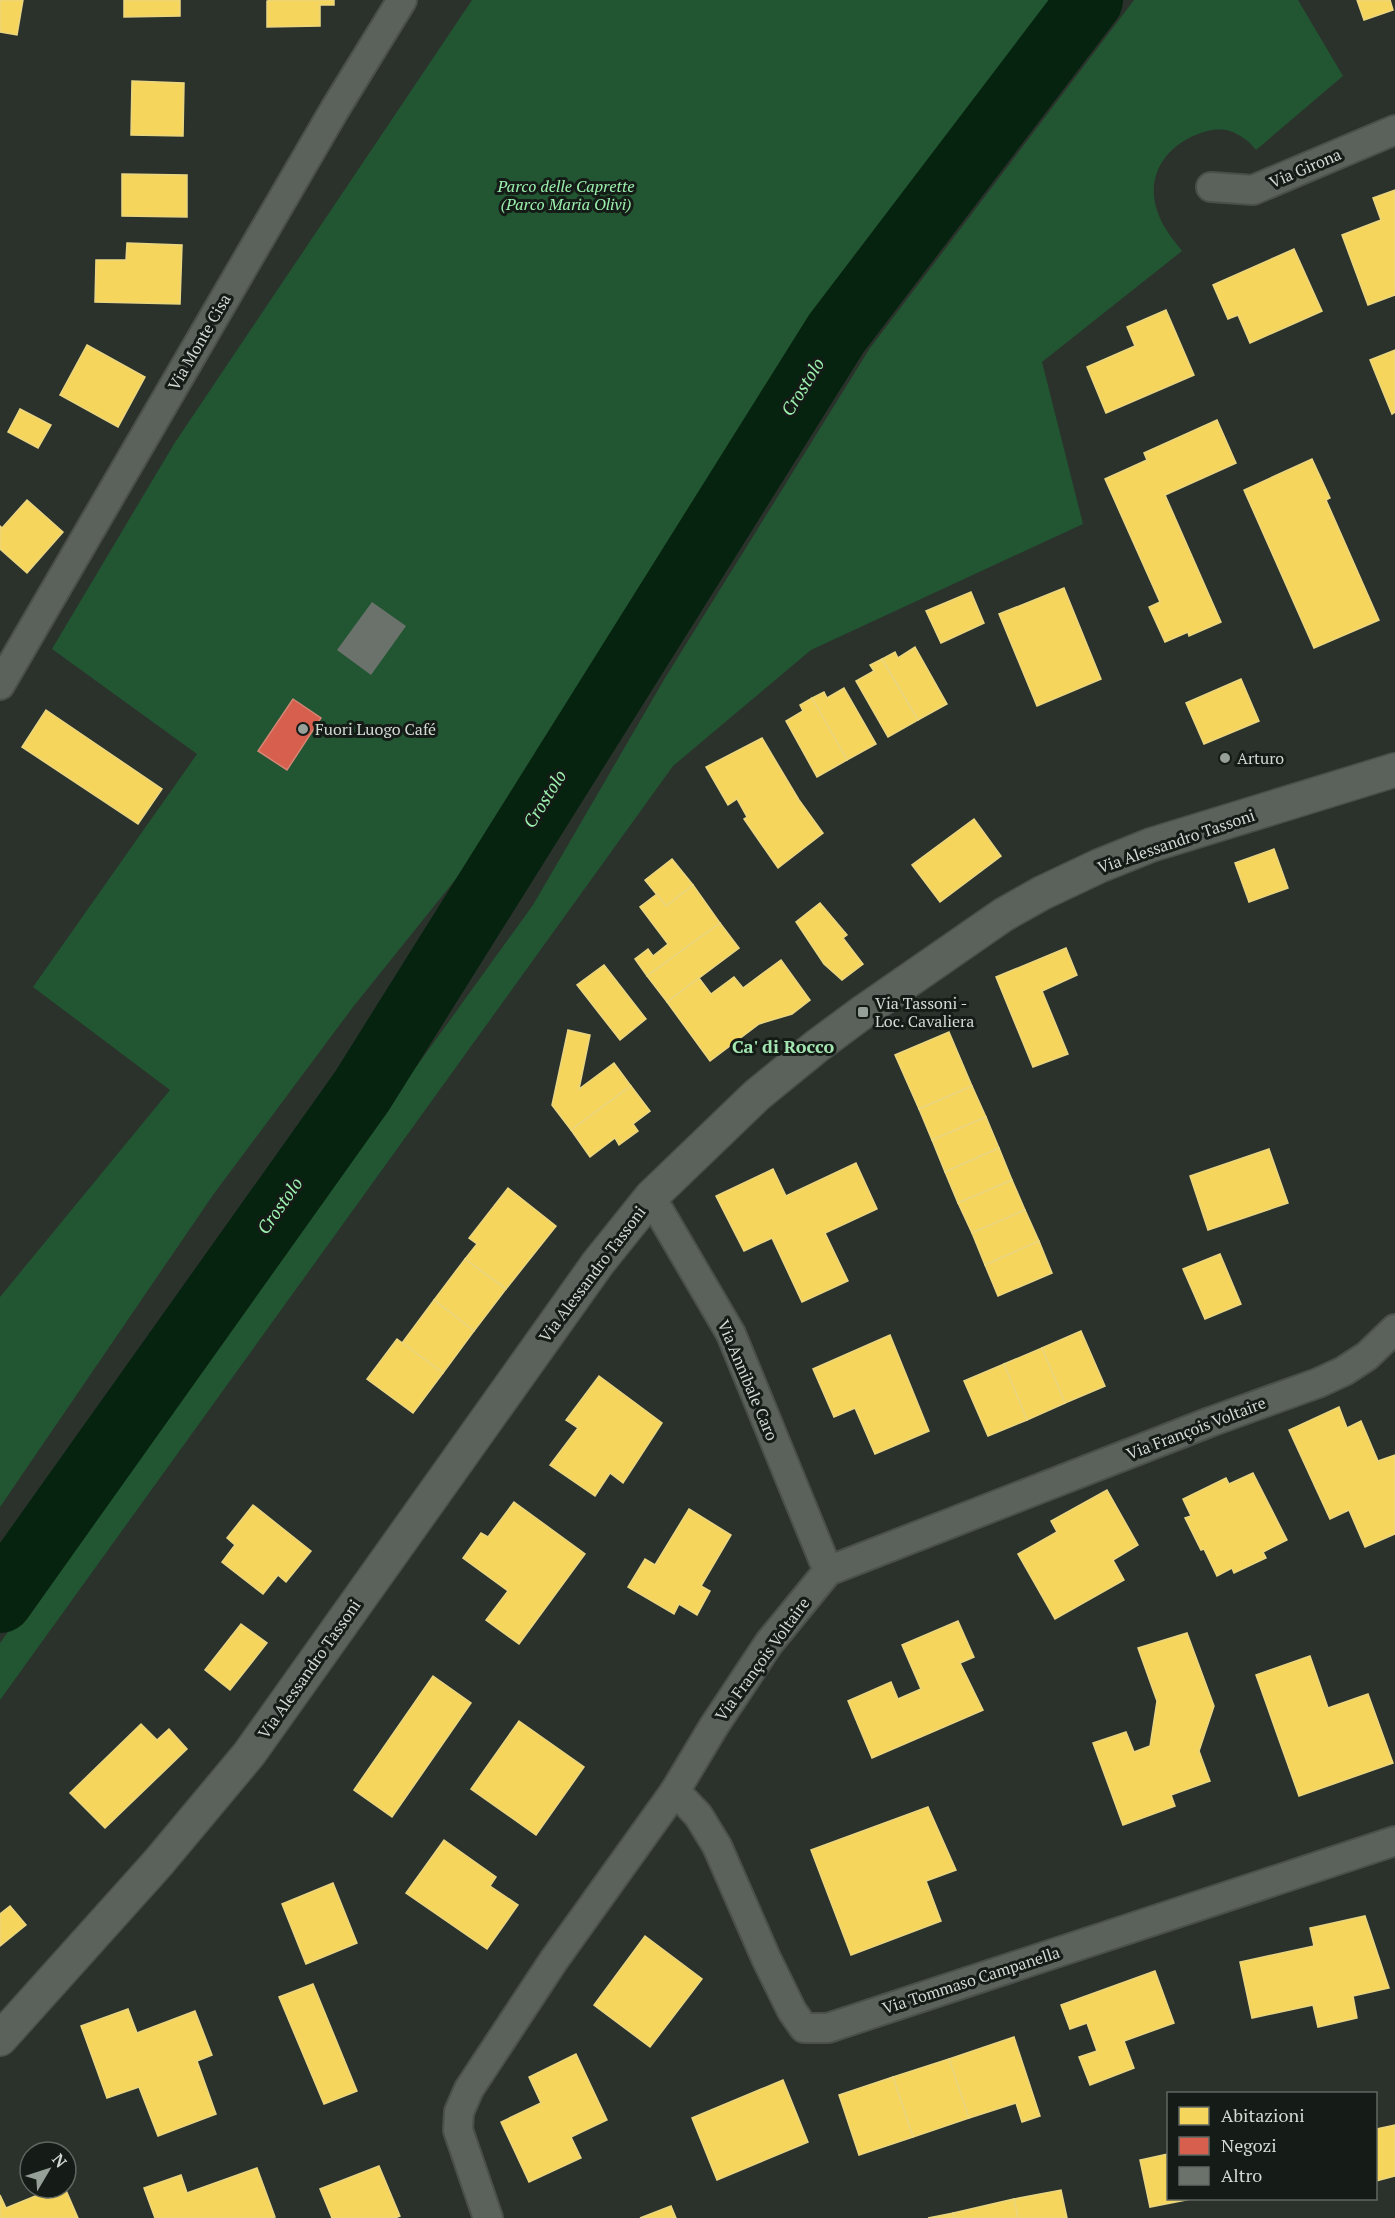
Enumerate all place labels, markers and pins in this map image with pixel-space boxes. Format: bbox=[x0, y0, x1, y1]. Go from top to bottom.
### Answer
place label: Fuori Luogo Café bbox=[315, 718, 436, 740]
marker: Fuori Luogo Café bbox=[296, 722, 310, 736]
place label: Arturo bbox=[1237, 747, 1284, 769]
marker: Arturo bbox=[1218, 751, 1232, 765]
place label: Via Tassoni - Loc. Cavaliera bbox=[875, 992, 974, 1032]
marker: Via Tassoni - Loc. Cavaliera bbox=[856, 1005, 870, 1019]

